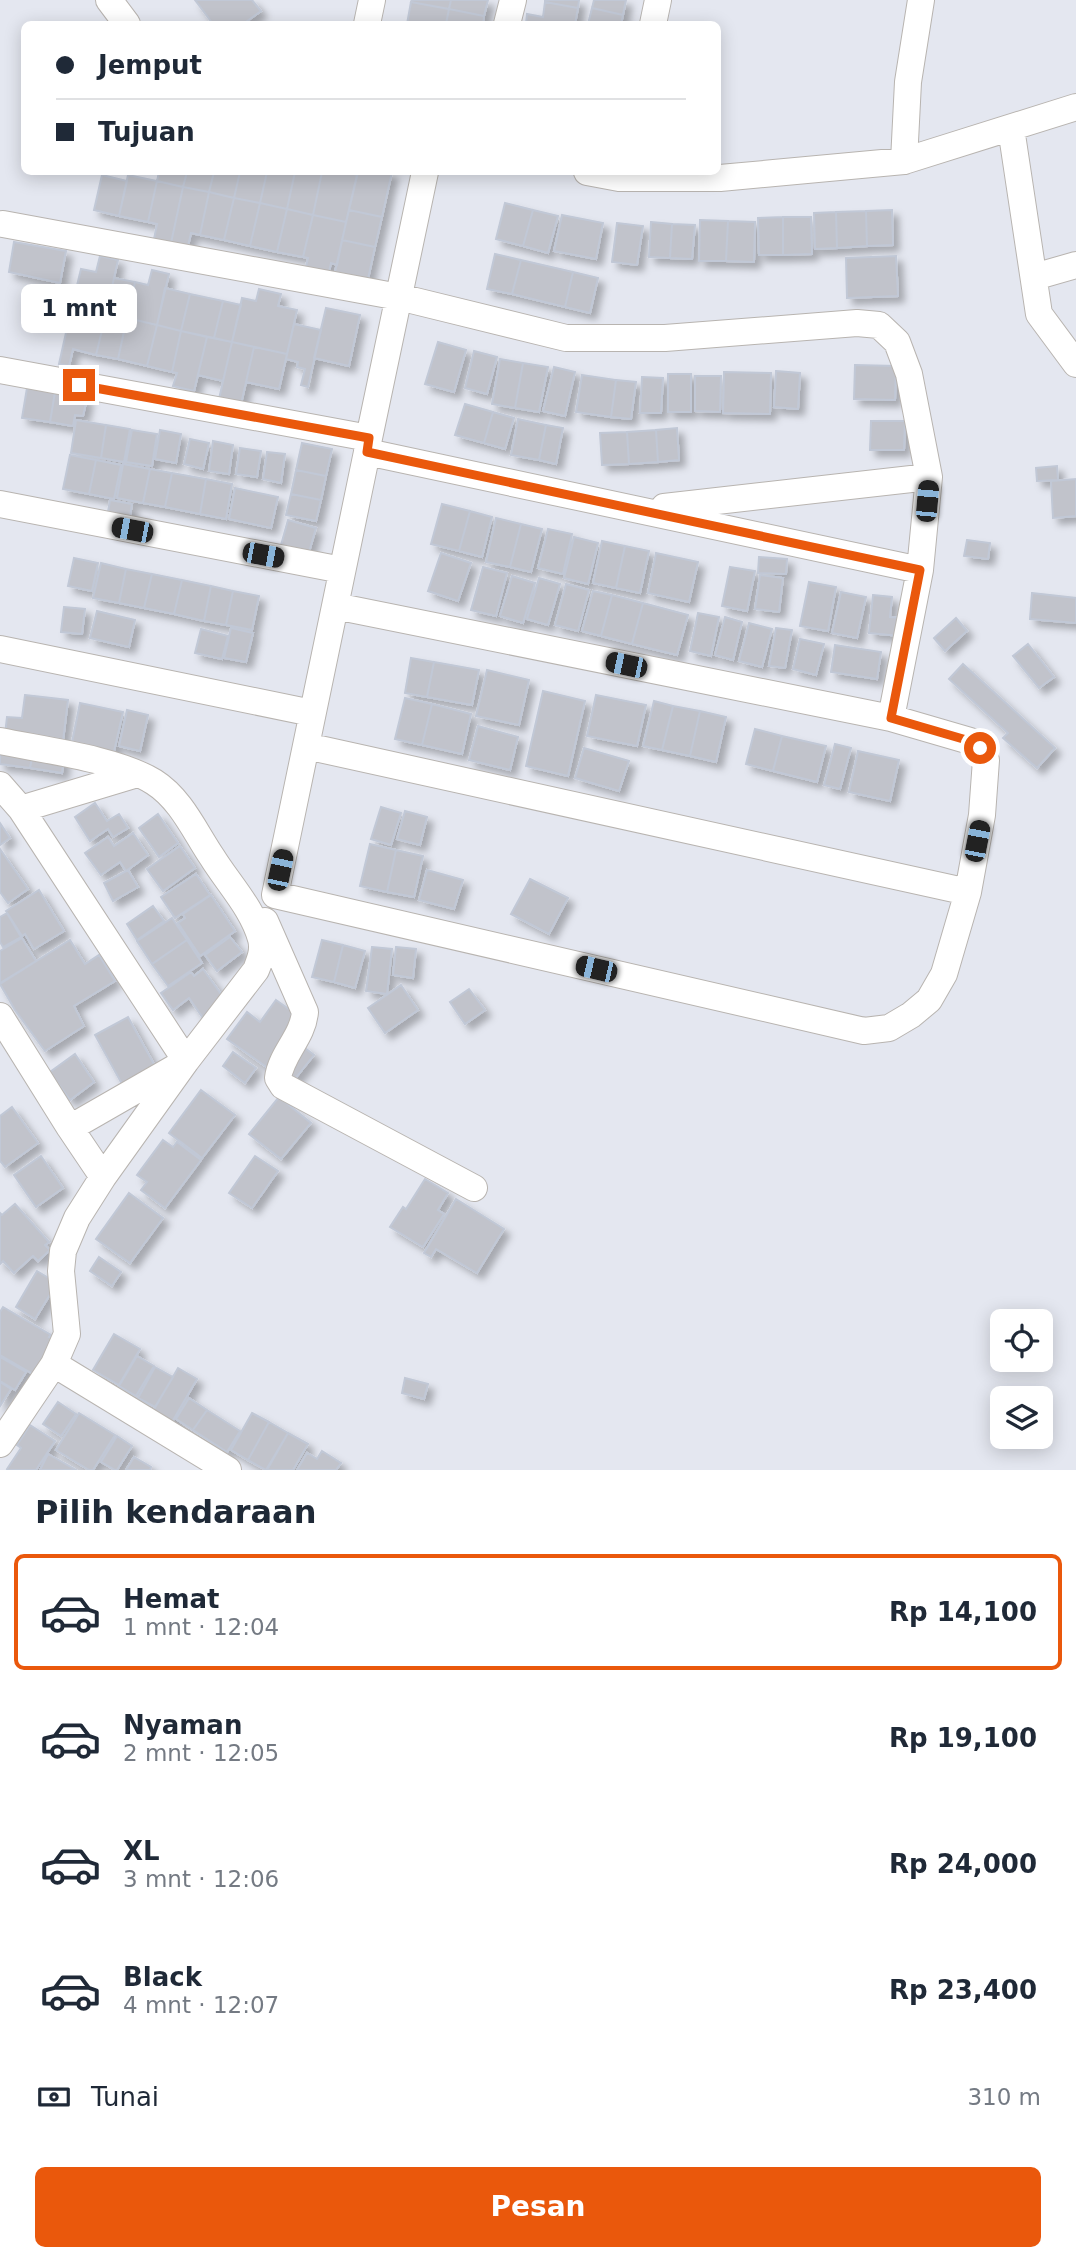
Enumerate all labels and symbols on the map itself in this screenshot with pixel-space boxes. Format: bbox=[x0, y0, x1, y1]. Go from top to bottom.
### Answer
callout: 1 mnt bbox=[21, 284, 137, 332]
route end bbox=[63, 369, 95, 401]
car bbox=[915, 479, 940, 523]
car bbox=[110, 516, 155, 544]
car bbox=[241, 541, 286, 569]
car bbox=[604, 650, 649, 680]
route start bbox=[964, 732, 996, 764]
car bbox=[963, 818, 992, 864]
car bbox=[266, 847, 295, 893]
car bbox=[574, 954, 619, 984]

